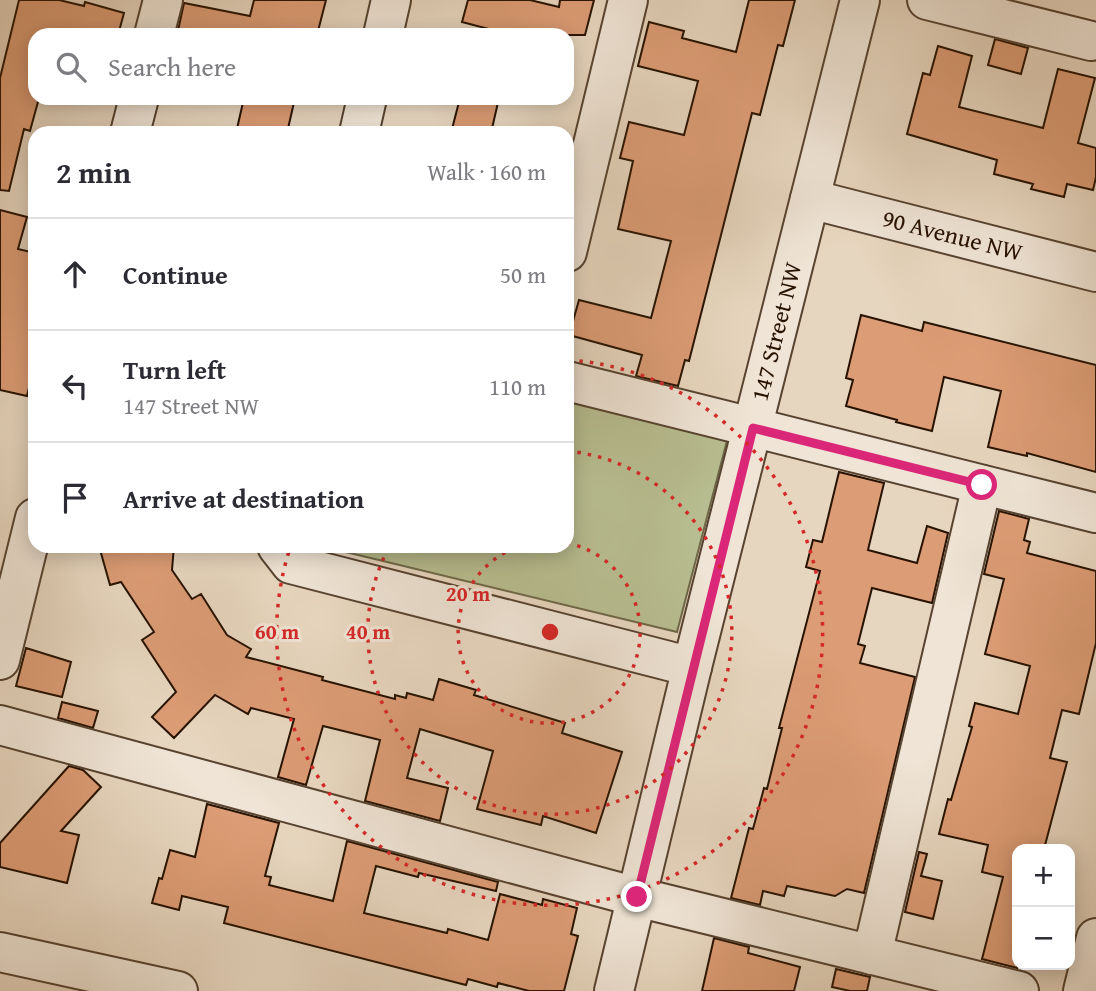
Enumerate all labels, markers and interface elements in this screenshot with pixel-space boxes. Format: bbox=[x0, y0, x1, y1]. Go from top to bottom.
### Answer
search box bbox=[28, 28, 574, 105]
text: Search here bbox=[108, 47, 236, 86]
icon: search bbox=[52, 48, 90, 86]
text: 2 min bbox=[56, 150, 131, 194]
text: Walk · 160 m bbox=[427, 155, 546, 188]
street label: 90 Avenue NW bbox=[879, 200, 1027, 270]
icon: ahead bbox=[56, 255, 94, 293]
text: Continue bbox=[123, 255, 228, 294]
text: 50 m bbox=[500, 258, 546, 291]
street label: 147 Street NW bbox=[742, 258, 810, 405]
text: Turn left bbox=[123, 350, 226, 389]
icon: left bbox=[56, 367, 94, 405]
text: 110 m bbox=[489, 370, 546, 403]
text: 147 Street NW bbox=[123, 389, 259, 422]
route start bbox=[966, 469, 997, 500]
icon: arrive bbox=[56, 479, 94, 517]
text: Arrive at destination bbox=[123, 479, 364, 518]
text: 20 m bbox=[446, 578, 490, 609]
text: 60 m bbox=[255, 616, 299, 647]
text: 40 m bbox=[346, 616, 390, 647]
centre of rings bbox=[538, 620, 562, 644]
map controls bbox=[1012, 844, 1075, 970]
button: + bbox=[1012, 844, 1075, 907]
route end bbox=[621, 881, 652, 912]
button: − bbox=[1012, 907, 1075, 970]

